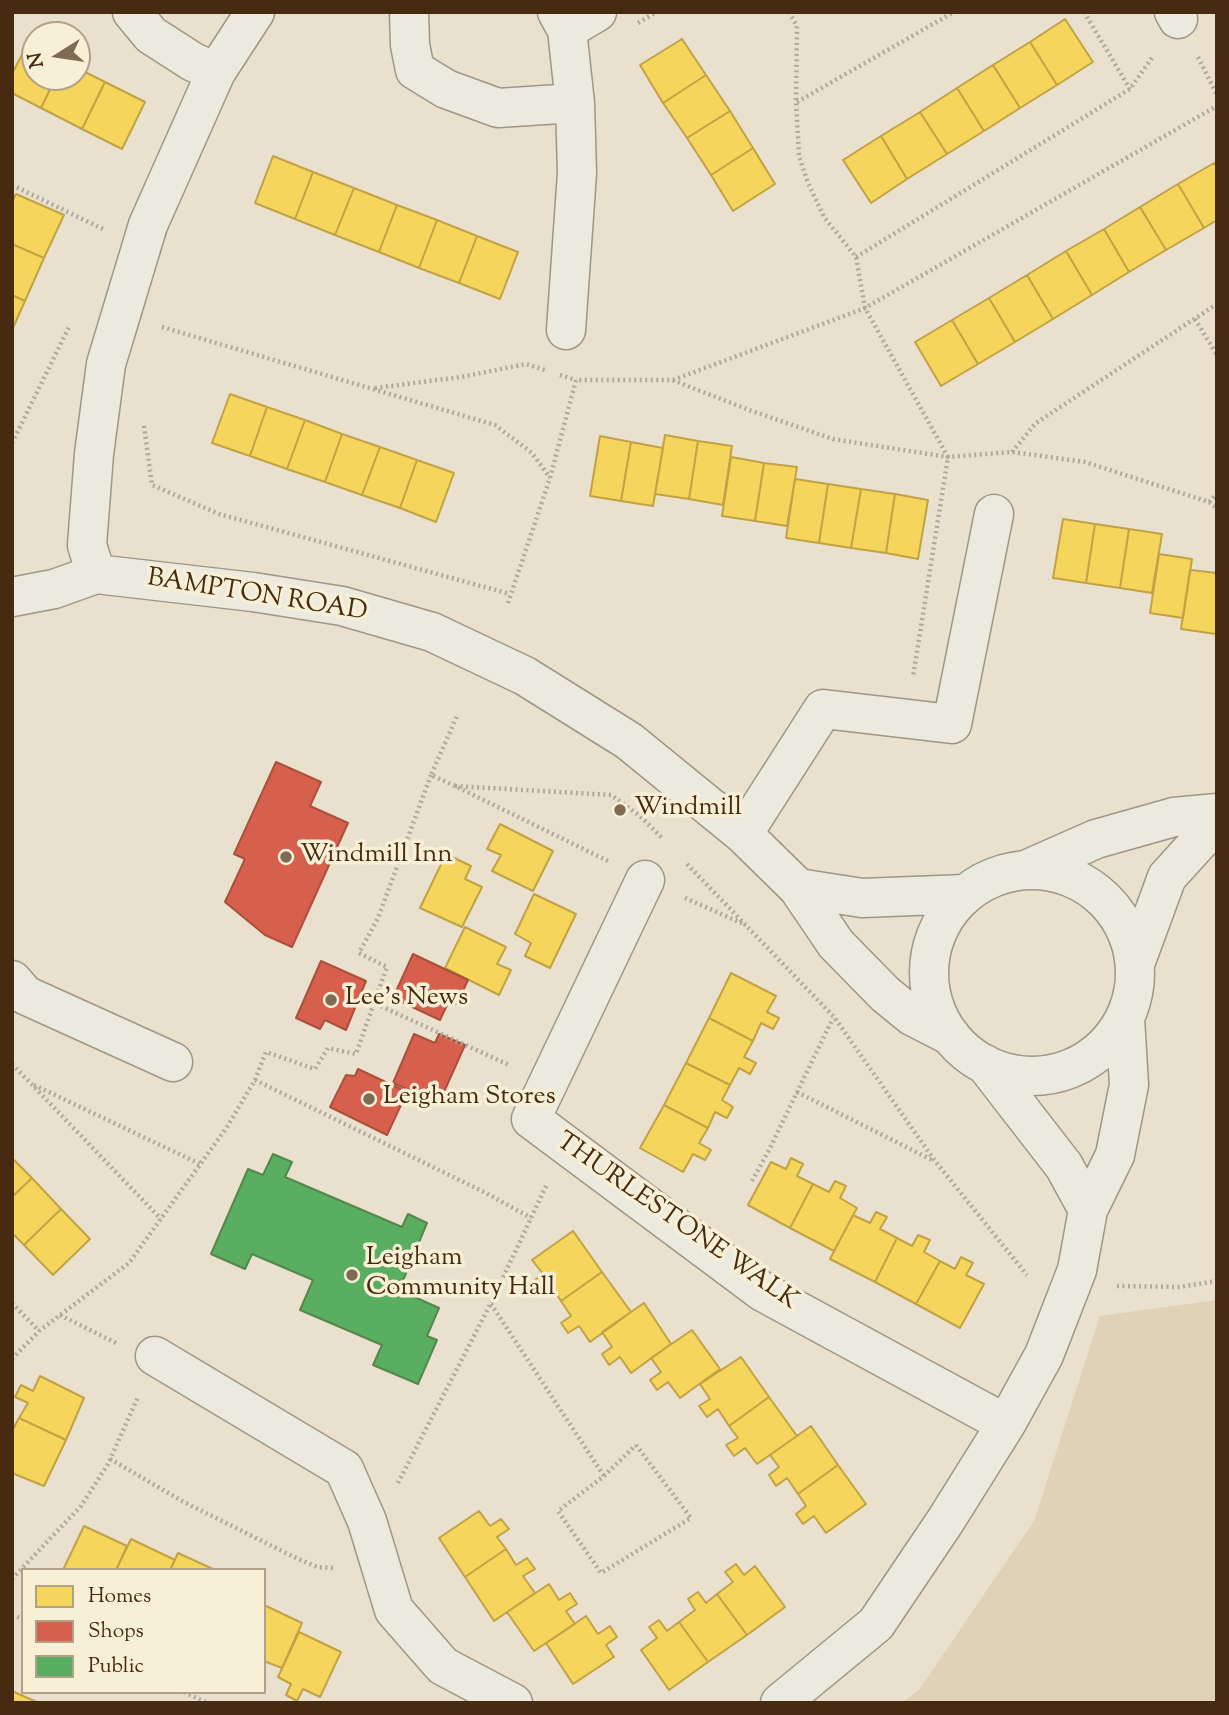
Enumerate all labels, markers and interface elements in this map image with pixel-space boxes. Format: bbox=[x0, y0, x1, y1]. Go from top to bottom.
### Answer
north arrow bbox=[21, 21, 91, 91]
text: N bbox=[22, 50, 52, 70]
street label: BAMPTON ROAD bbox=[145, 564, 369, 630]
place label: Windmill bbox=[634, 794, 742, 826]
marker: Windmill bbox=[612, 802, 628, 818]
place label: Windmill Inn bbox=[300, 841, 453, 873]
marker: Windmill Inn bbox=[278, 849, 294, 865]
place label: Lee's News bbox=[345, 984, 468, 1016]
marker: Lee's News bbox=[323, 992, 339, 1008]
place label: Leigham Stores bbox=[383, 1083, 556, 1115]
marker: Leigham Stores bbox=[361, 1091, 377, 1107]
street label: THURLESTONE WALK bbox=[549, 1127, 803, 1319]
place label: Leigham Community Hall bbox=[366, 1244, 555, 1306]
marker: Leigham Community Hall bbox=[344, 1267, 360, 1283]
legend bbox=[21, 1568, 266, 1694]
text: Homes bbox=[88, 1582, 151, 1612]
text: Shops bbox=[88, 1617, 144, 1647]
text: Public bbox=[88, 1652, 144, 1682]

